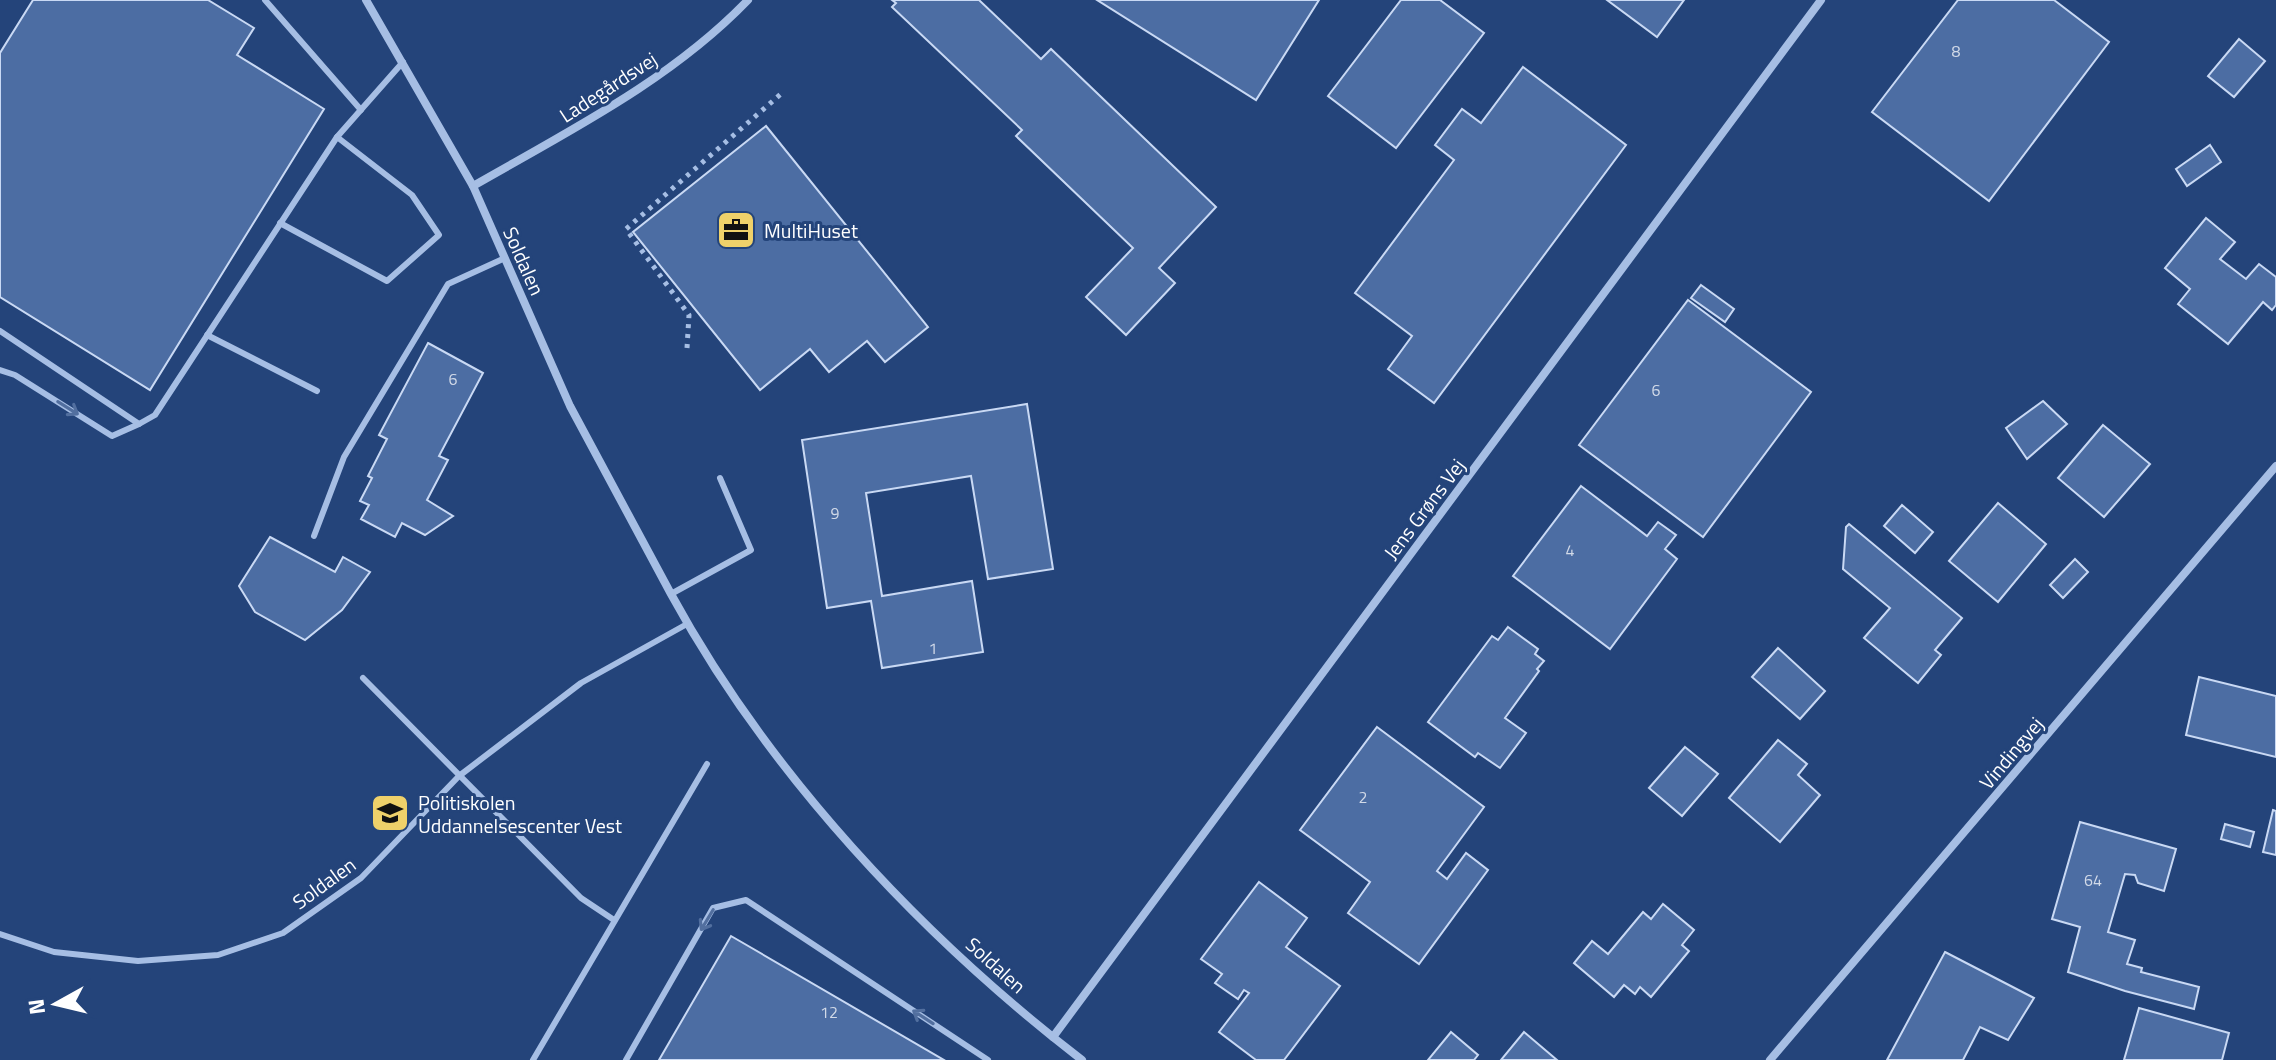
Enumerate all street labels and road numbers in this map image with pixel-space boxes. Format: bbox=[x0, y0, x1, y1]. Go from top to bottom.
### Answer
street label: Ladegårdsvej bbox=[553, 44, 663, 130]
street label: Soldalen bbox=[495, 222, 553, 300]
street label: Jens Grøns Vej bbox=[1376, 452, 1472, 566]
street label: Vindingvej bbox=[1971, 710, 2051, 796]
street label: Soldalen bbox=[286, 849, 362, 917]
street label: Soldalen bbox=[959, 929, 1033, 1001]

